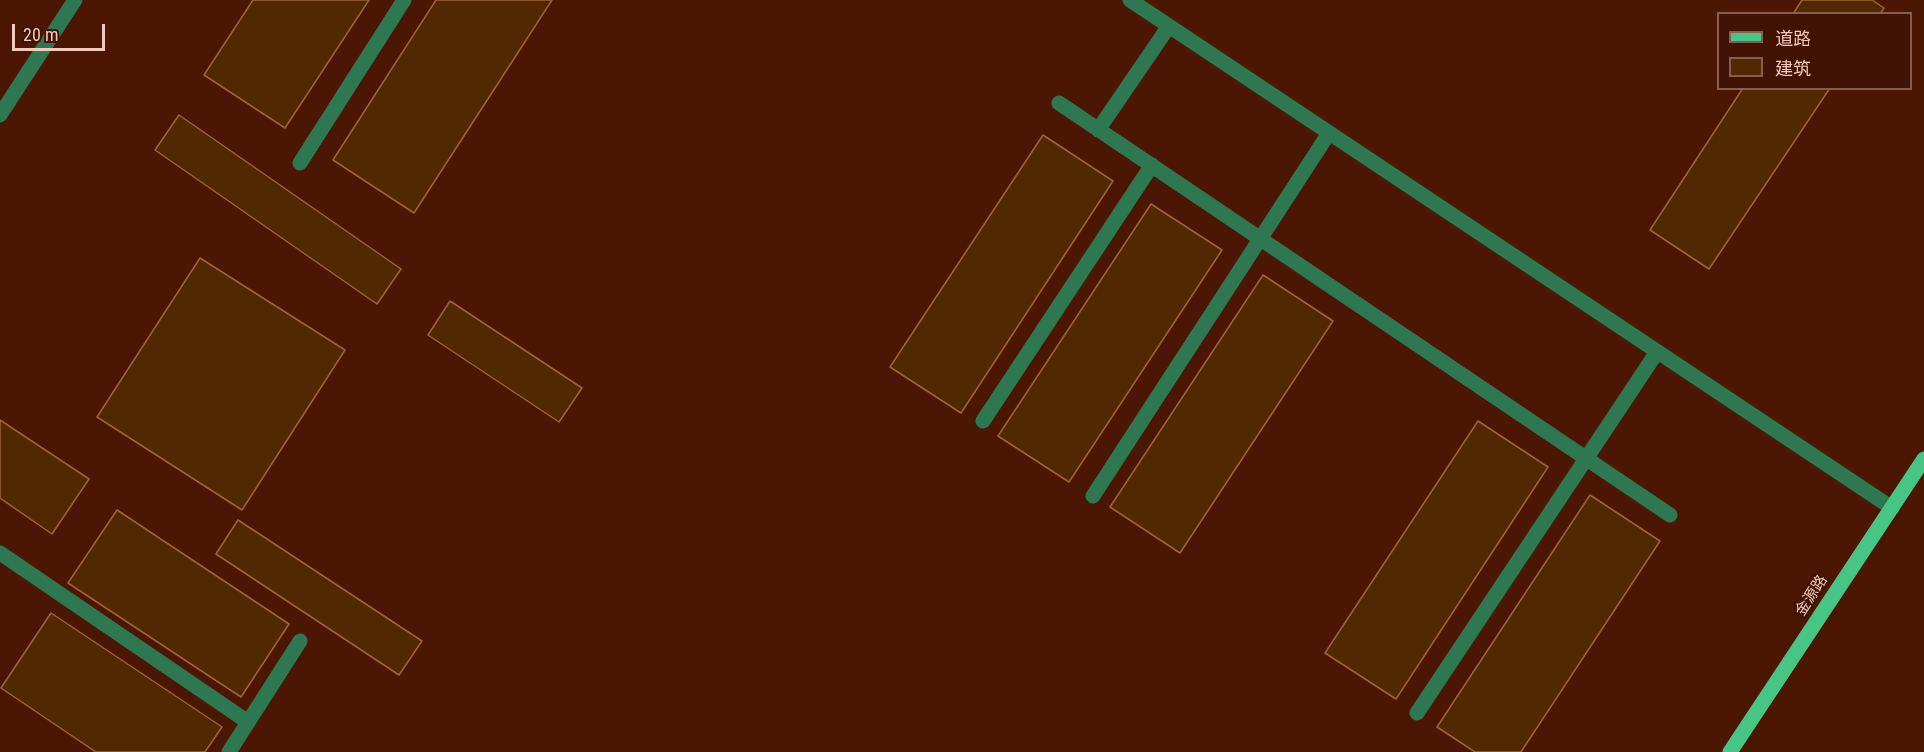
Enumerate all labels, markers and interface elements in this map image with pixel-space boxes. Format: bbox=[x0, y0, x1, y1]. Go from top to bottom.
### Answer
scale bar bbox=[15, 12, 108, 50]
legend bbox=[1717, 12, 1912, 90]
text: 20 m bbox=[23, 24, 58, 45]
text: 道路 bbox=[1775, 28, 1811, 49]
text: 建筑 bbox=[1775, 58, 1811, 79]
street label: 金源路 bbox=[1792, 572, 1832, 620]

